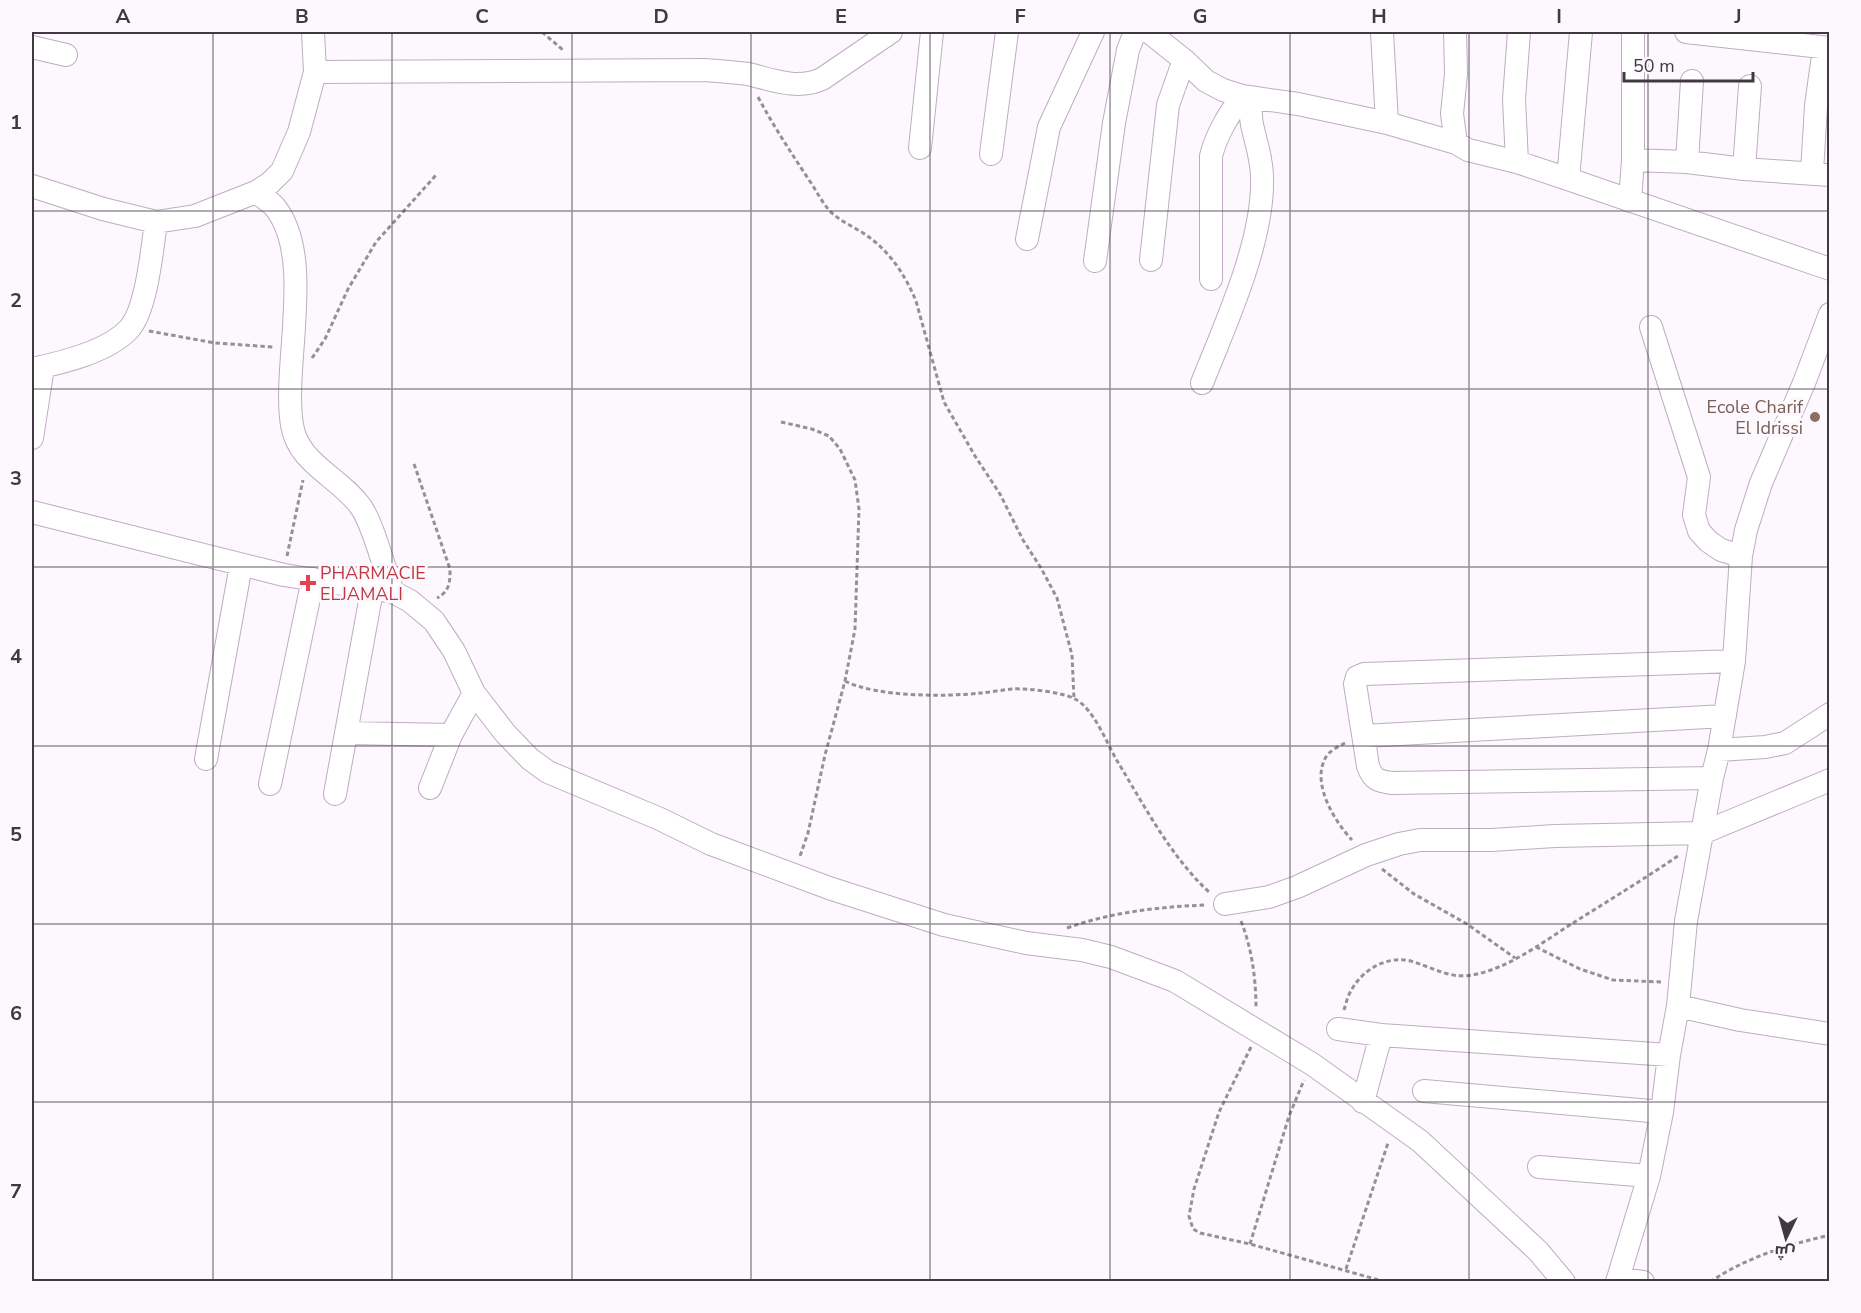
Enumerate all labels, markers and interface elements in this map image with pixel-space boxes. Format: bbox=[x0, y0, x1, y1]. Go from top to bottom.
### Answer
text: A bbox=[116, 3, 131, 30]
text: B bbox=[295, 3, 309, 30]
text: C bbox=[475, 3, 489, 30]
text: D bbox=[653, 3, 669, 30]
text: E bbox=[835, 3, 847, 30]
text: F bbox=[1014, 3, 1026, 30]
text: G bbox=[1193, 3, 1207, 30]
text: H bbox=[1371, 3, 1387, 30]
text: I bbox=[1556, 3, 1562, 30]
text: J bbox=[1733, 3, 1742, 30]
scale bar bbox=[1624, 45, 1753, 83]
text: 50 m bbox=[1633, 54, 1675, 78]
text: 1 bbox=[10, 109, 22, 136]
text: 2 bbox=[10, 287, 22, 314]
place label: Ecole Charif El Idrissi bbox=[1706, 395, 1804, 440]
marker: Ecole Charif El Idrissi bbox=[1808, 410, 1822, 424]
text: 3 bbox=[10, 465, 22, 492]
place label: PHARMACIE ELJAMALI bbox=[320, 561, 426, 606]
marker: PHARMACIE ELJAMALI bbox=[301, 576, 315, 590]
text: 4 bbox=[10, 643, 22, 670]
text: 5 bbox=[10, 821, 22, 848]
text: 6 bbox=[10, 1000, 22, 1027]
text: 7 bbox=[10, 1178, 22, 1205]
north arrow bbox=[1756, 1208, 1816, 1268]
text: ش bbox=[1774, 1240, 1796, 1264]

